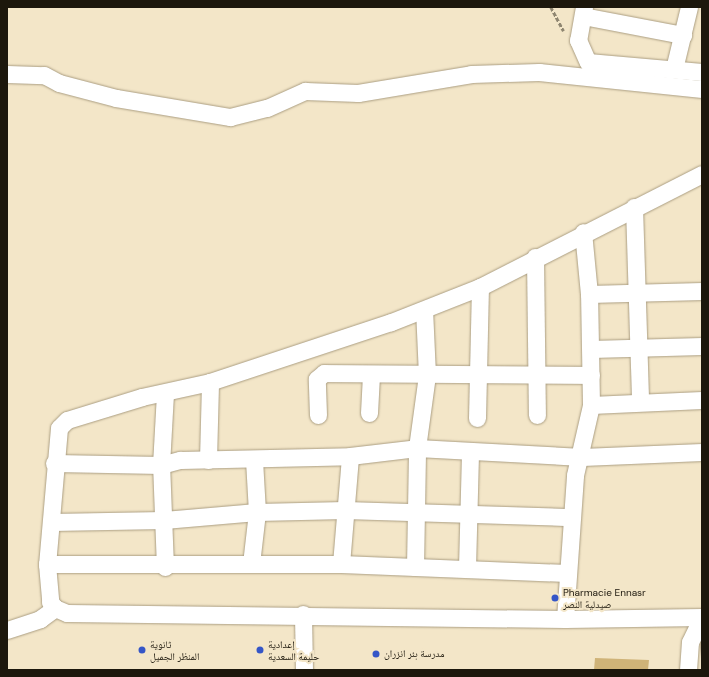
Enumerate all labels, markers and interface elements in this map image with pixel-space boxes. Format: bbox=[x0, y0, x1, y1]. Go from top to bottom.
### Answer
place label: Pharmacie Ennasr صيدلية النصر bbox=[563, 586, 646, 610]
marker: Pharmacie Ennasr صيدلية النصر bbox=[550, 593, 560, 603]
place label: ثانوية المنظر الجميل bbox=[150, 638, 199, 662]
place label: إعدادية حليمة السعدية bbox=[268, 638, 320, 662]
marker: ثانوية المنظر الجميل bbox=[137, 645, 147, 655]
marker: إعدادية حليمة السعدية bbox=[255, 645, 265, 655]
place label: مدرسة بئر انزران bbox=[384, 648, 445, 660]
marker: مدرسة بئر انزران bbox=[371, 649, 381, 659]

